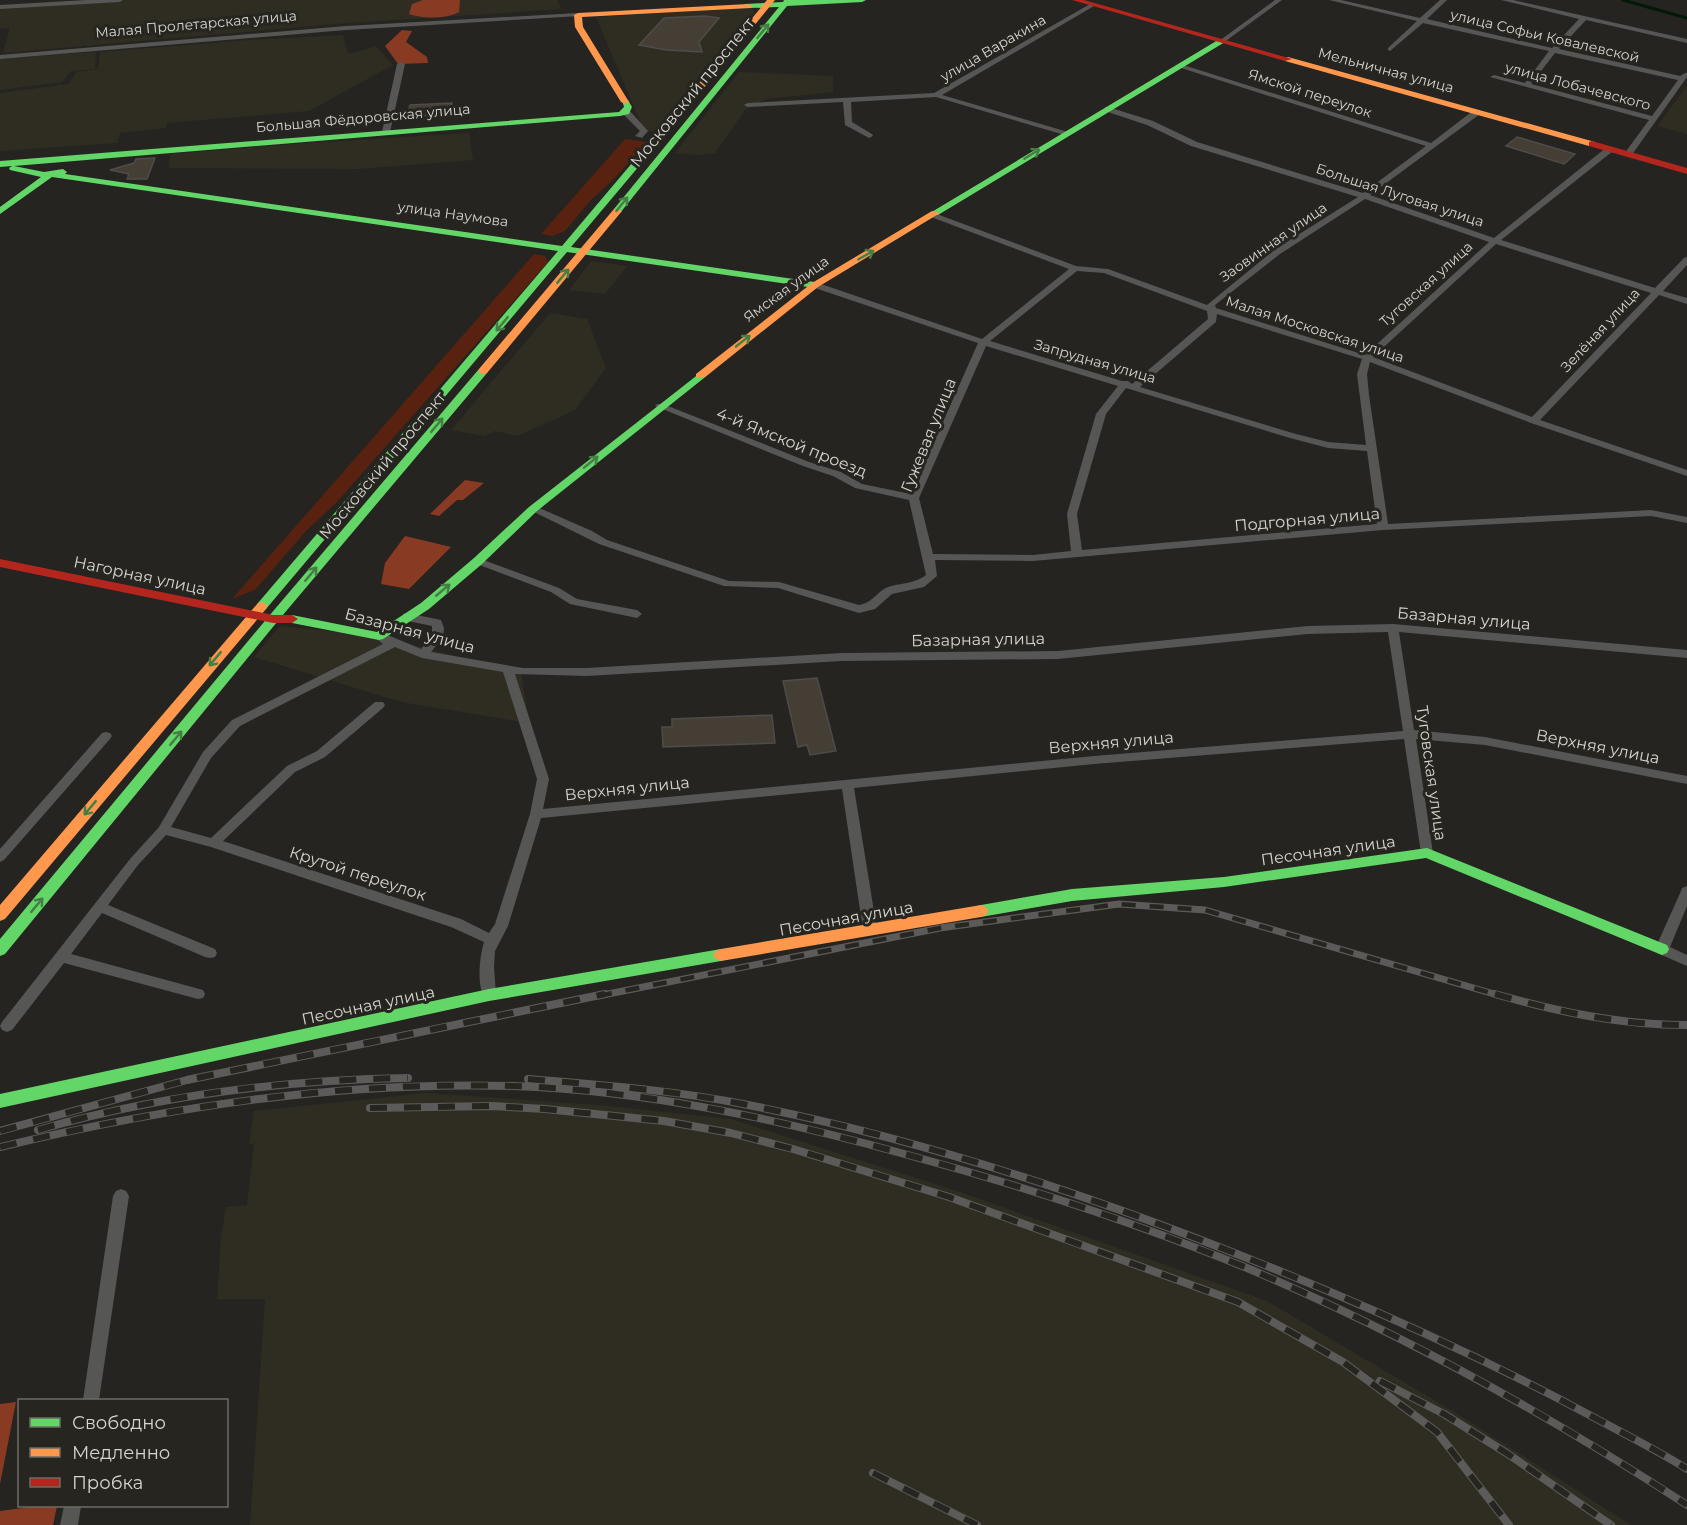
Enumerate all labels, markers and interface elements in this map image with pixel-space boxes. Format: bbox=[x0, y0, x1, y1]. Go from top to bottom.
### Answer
street label: улица Софьи Ковалевской bbox=[1448, 5, 1641, 67]
street label: Малая Пролетарская улица bbox=[94, 6, 298, 42]
street label: улица Варакина bbox=[936, 10, 1049, 86]
street label: Московский проспект bbox=[626, 14, 759, 171]
one-way arrow bbox=[757, 23, 770, 39]
street label: Мельничная улица bbox=[1316, 43, 1456, 97]
street label: улица Лобачевского bbox=[1502, 58, 1653, 114]
street label: Ямской переулок bbox=[1246, 65, 1374, 121]
street label: Большая Фёдоровская улица bbox=[255, 100, 471, 136]
one-way arrow bbox=[1023, 147, 1040, 159]
street label: Большая Луговая улица bbox=[1314, 159, 1486, 231]
one-way arrow bbox=[616, 196, 629, 212]
street label: улица Наумова bbox=[396, 197, 509, 231]
street label: Заовинная улица bbox=[1216, 198, 1330, 286]
street label: Туговская улица bbox=[1376, 237, 1476, 331]
one-way arrow bbox=[857, 249, 874, 261]
street label: Ямская улица bbox=[740, 252, 832, 326]
one-way arrow bbox=[556, 269, 570, 284]
street label: Зелёная улица bbox=[1557, 284, 1643, 376]
street label: Малая Московская улица bbox=[1224, 292, 1406, 366]
one-way arrow bbox=[495, 316, 508, 332]
one-way arrow bbox=[735, 335, 751, 347]
street label: Запрудная улица bbox=[1032, 335, 1158, 387]
street label: Гужевая улица bbox=[897, 375, 960, 495]
street label: Московский проспект bbox=[315, 388, 450, 543]
street label: 4-й Ямской проезд bbox=[714, 404, 870, 481]
one-way arrow bbox=[430, 418, 444, 433]
one-way arrow bbox=[582, 456, 598, 469]
street label: Подгорная улица bbox=[1233, 504, 1381, 535]
street label: Нагорная улица bbox=[72, 552, 208, 599]
one-way arrow bbox=[304, 567, 318, 582]
one-way arrow bbox=[435, 583, 450, 597]
street label: Базарная улица bbox=[1397, 603, 1531, 634]
street label: Базарная улица bbox=[343, 604, 477, 657]
street label: Базарная улица bbox=[911, 629, 1045, 650]
one-way arrow bbox=[209, 651, 222, 667]
street label: Туговская улица bbox=[1413, 704, 1450, 842]
street label: Верхняя улица bbox=[1535, 725, 1661, 768]
street label: Верхняя улица bbox=[1048, 728, 1174, 757]
one-way arrow bbox=[169, 730, 182, 746]
street label: Верхняя улица bbox=[564, 772, 690, 804]
one-way arrow bbox=[83, 800, 96, 816]
street label: Песочная улица bbox=[1260, 832, 1397, 869]
street label: Крутой переулок bbox=[287, 842, 429, 905]
one-way arrow bbox=[31, 897, 44, 913]
street label: Песочная улица bbox=[778, 897, 915, 940]
street label: Песочная улица bbox=[300, 982, 436, 1029]
legend bbox=[18, 1399, 228, 1507]
text: Свободно bbox=[72, 1412, 166, 1434]
text: Медленно bbox=[72, 1442, 170, 1464]
text: Пробка bbox=[72, 1472, 143, 1494]

